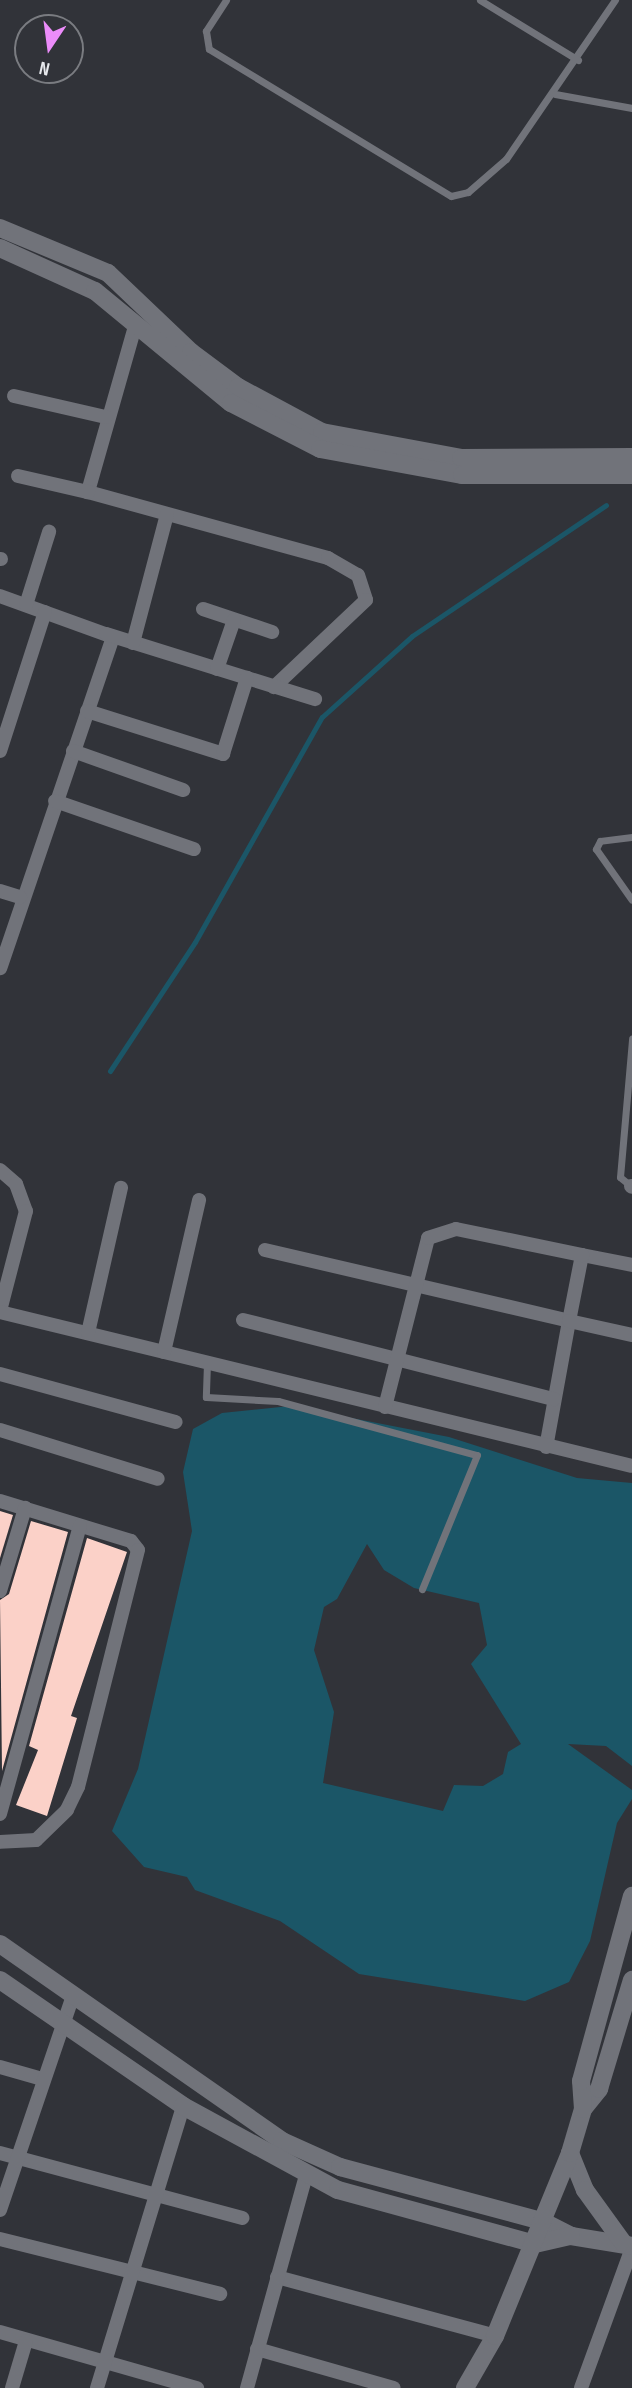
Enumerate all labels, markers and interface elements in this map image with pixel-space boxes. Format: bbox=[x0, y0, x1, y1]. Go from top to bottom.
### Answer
north arrow bbox=[14, 14, 84, 84]
text: N bbox=[37, 56, 52, 80]

